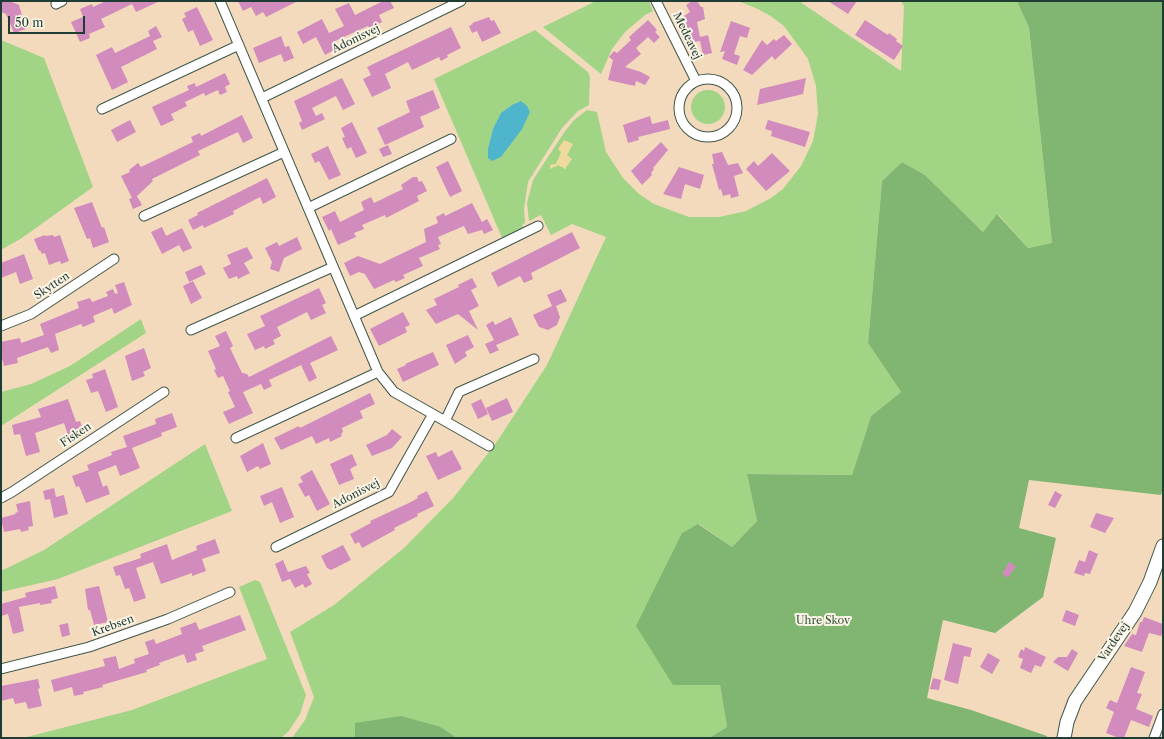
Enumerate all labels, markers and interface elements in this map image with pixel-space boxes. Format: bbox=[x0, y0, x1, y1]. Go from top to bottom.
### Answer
scale bar bbox=[10, 8, 87, 34]
street label: Medeavej bbox=[670, 10, 704, 62]
text: 50 m bbox=[15, 15, 44, 30]
street label: Adonisvej bbox=[330, 22, 382, 56]
street label: Skytten bbox=[32, 269, 72, 303]
street label: Fisken bbox=[58, 420, 94, 450]
street label: Adonisvej bbox=[330, 476, 382, 512]
street label: Krebsen bbox=[90, 612, 136, 640]
park label: Uhre Skov bbox=[796, 614, 850, 628]
street label: Vardevej bbox=[1096, 620, 1132, 664]

